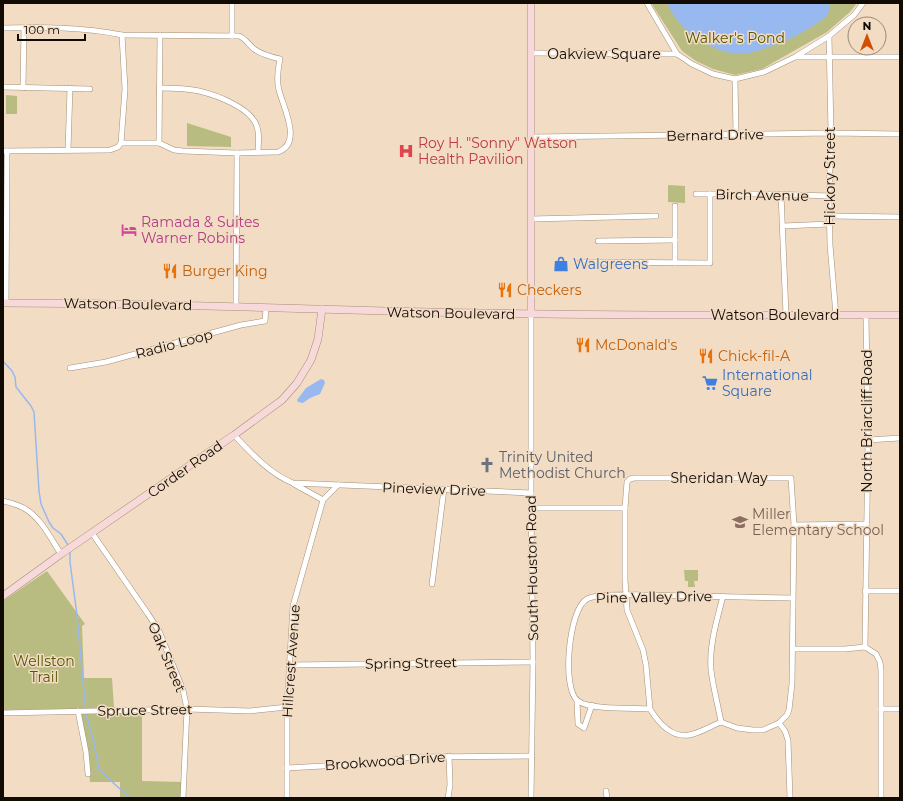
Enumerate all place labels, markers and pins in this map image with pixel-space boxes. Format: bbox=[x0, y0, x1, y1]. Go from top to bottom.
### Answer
place label: Roy H. "Sonny" Watson Health Pavilion bbox=[418, 134, 578, 168]
hospital icon: Roy H. "Sonny" Watson Health Pavilion bbox=[397, 142, 415, 160]
place label: Ramada & Suites Warner Robins bbox=[141, 213, 259, 247]
hotel icon: Ramada & Suites Warner Robins bbox=[120, 221, 138, 239]
shop icon: Walgreens bbox=[552, 255, 570, 273]
place label: Walgreens bbox=[573, 255, 648, 273]
restaurant icon: Burger King bbox=[161, 262, 179, 280]
place label: Burger King bbox=[182, 262, 268, 280]
restaurant icon: Checkers bbox=[496, 281, 514, 299]
place label: Checkers bbox=[517, 281, 582, 299]
restaurant icon: McDonald's bbox=[574, 336, 592, 354]
place label: McDonald's bbox=[595, 336, 677, 354]
restaurant icon: Chick-fil-A bbox=[697, 347, 715, 365]
place label: Chick-fil-A bbox=[718, 347, 791, 365]
place label: International Square bbox=[722, 366, 813, 400]
supermarket icon: International Square bbox=[701, 374, 719, 392]
place label: Trinity United Methodist Church bbox=[499, 448, 626, 482]
church icon: Trinity United Methodist Church bbox=[478, 456, 496, 474]
place label: Miller Elementary School bbox=[752, 505, 884, 539]
school or university icon: Miller Elementary School bbox=[731, 513, 749, 531]

